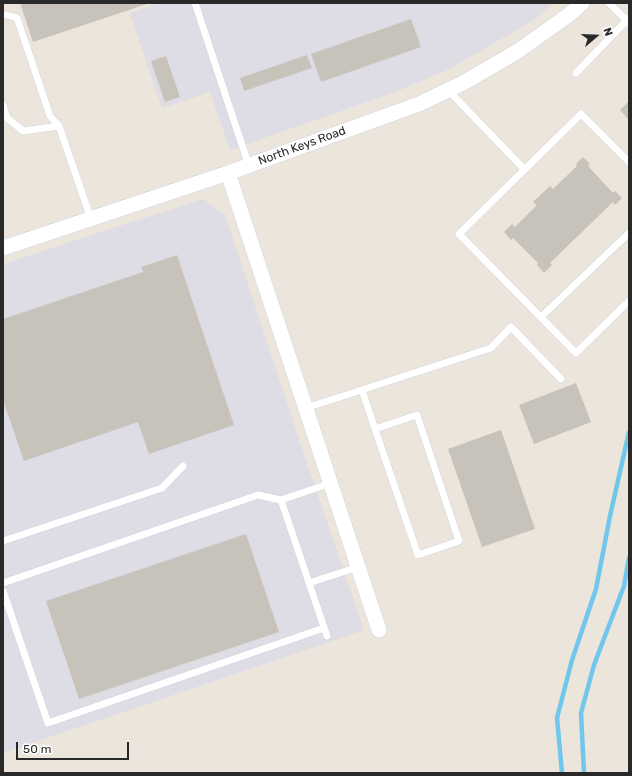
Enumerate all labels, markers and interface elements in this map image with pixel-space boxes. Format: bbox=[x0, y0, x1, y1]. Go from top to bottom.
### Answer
north arrow bbox=[576, 16, 616, 56]
text: N bbox=[600, 26, 615, 38]
street label: North Keys Road bbox=[256, 124, 348, 168]
scale bar bbox=[18, 734, 131, 760]
text: 50 m bbox=[23, 742, 51, 756]

